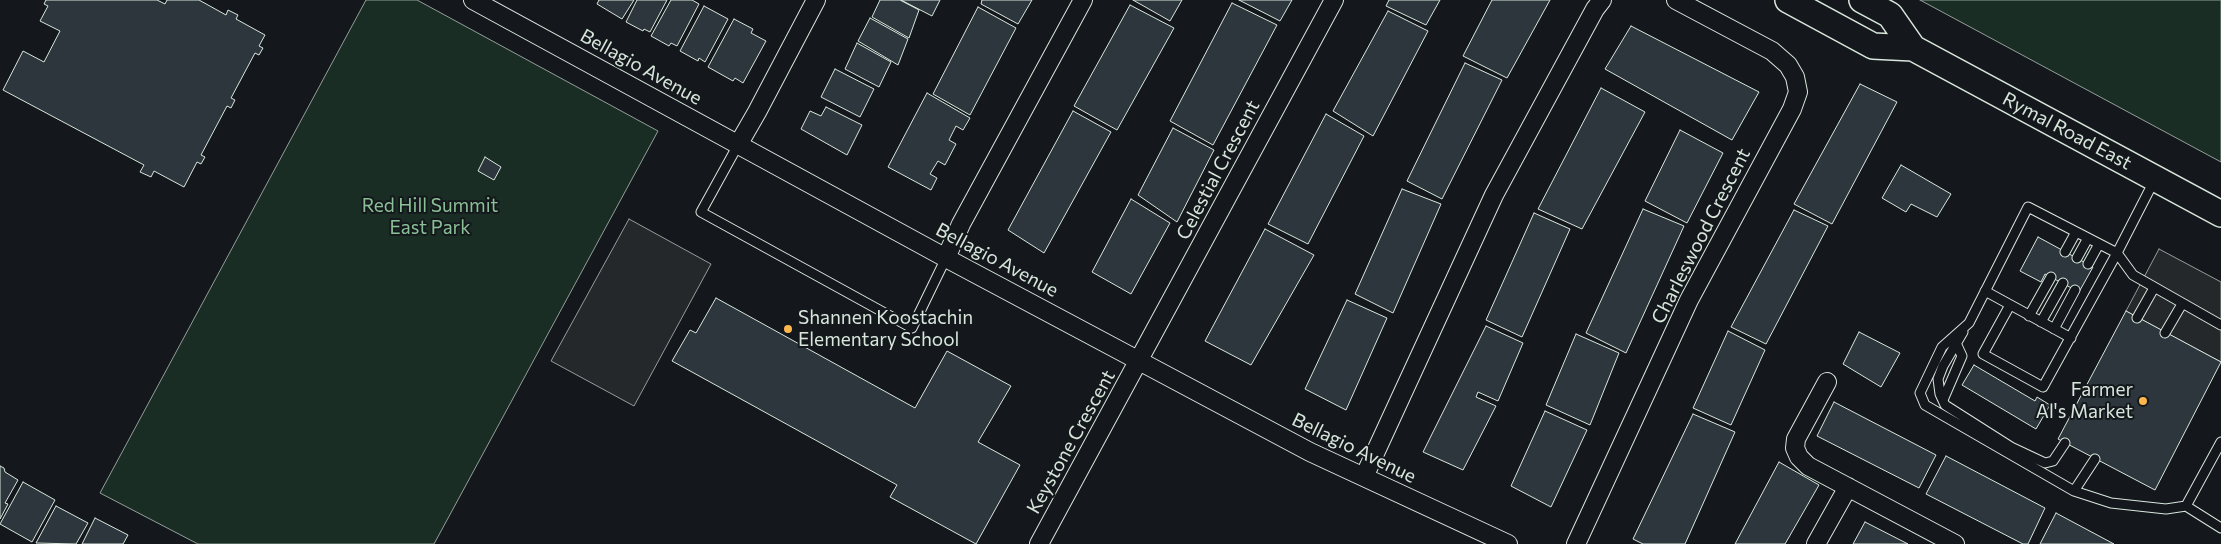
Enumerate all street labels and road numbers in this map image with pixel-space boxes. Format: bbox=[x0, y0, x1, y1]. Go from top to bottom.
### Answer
street label: Bellagio Avenue bbox=[576, 24, 706, 110]
street label: Rymal Road East bbox=[1999, 87, 2135, 175]
street label: Celestial Crescent bbox=[1172, 96, 1264, 244]
street label: Charleswood Crescent bbox=[1647, 144, 1755, 328]
street label: Bellagio Avenue bbox=[932, 218, 1062, 302]
street label: Keystone Crescent bbox=[1022, 366, 1120, 518]
street label: Bellagio Avenue bbox=[1288, 408, 1420, 488]

